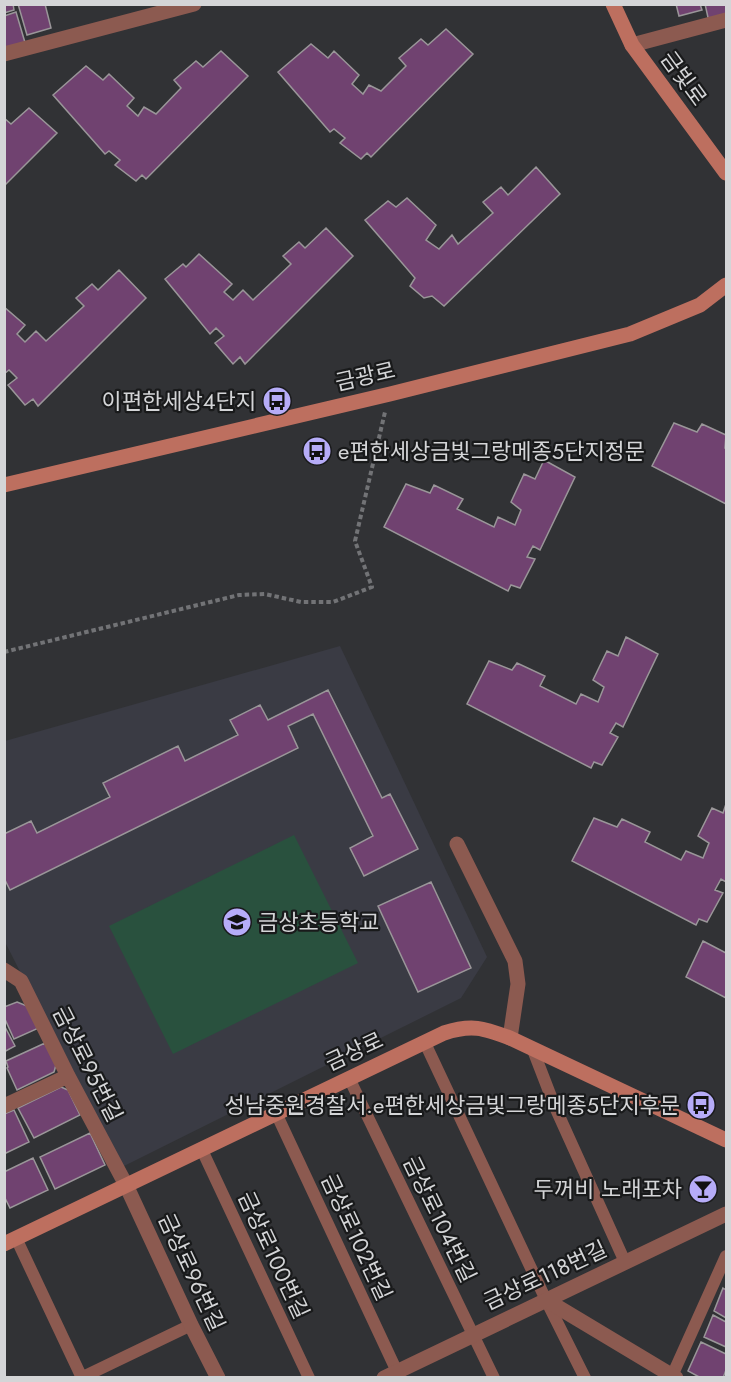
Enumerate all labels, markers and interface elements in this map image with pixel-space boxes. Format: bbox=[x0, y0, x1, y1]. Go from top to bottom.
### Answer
street label: 금빛로 bbox=[653, 44, 715, 112]
street label: 금광로 bbox=[332, 354, 398, 398]
place label: 이편한세상4단지 bbox=[101, 385, 256, 417]
bus stop icon: 이편한세상4단지 bbox=[261, 385, 293, 417]
bus stop icon: e편한세상금빛그랑메종5단지정문 bbox=[301, 435, 333, 467]
place label: e편한세상금빛그랑메종5단지정문 bbox=[338, 435, 645, 467]
school or university icon: 금상초등학교 bbox=[221, 906, 253, 938]
place label: 금상초등학교 bbox=[258, 906, 379, 938]
street label: 금상로95번길 bbox=[45, 1000, 131, 1128]
street label: 금상로 bbox=[320, 1024, 388, 1078]
place label: 성남중원경찰서.e편한세상금빛그랑메종5단지후문 bbox=[225, 1089, 680, 1121]
bus stop icon: 성남중원경찰서.e편한세상금빛그랑메종5단지후문 bbox=[685, 1089, 717, 1121]
street label: 금상로104번길 bbox=[396, 1150, 484, 1288]
street label: 금상로102번길 bbox=[314, 1168, 400, 1306]
place label: 두꺼비 노래포차 bbox=[534, 1173, 682, 1205]
bar icon: 두꺼비 노래포차 bbox=[687, 1173, 719, 1205]
street label: 금상로100번길 bbox=[230, 1186, 318, 1324]
street label: 금상로96번길 bbox=[151, 1208, 233, 1336]
street label: 금상로118번길 bbox=[478, 1232, 612, 1318]

